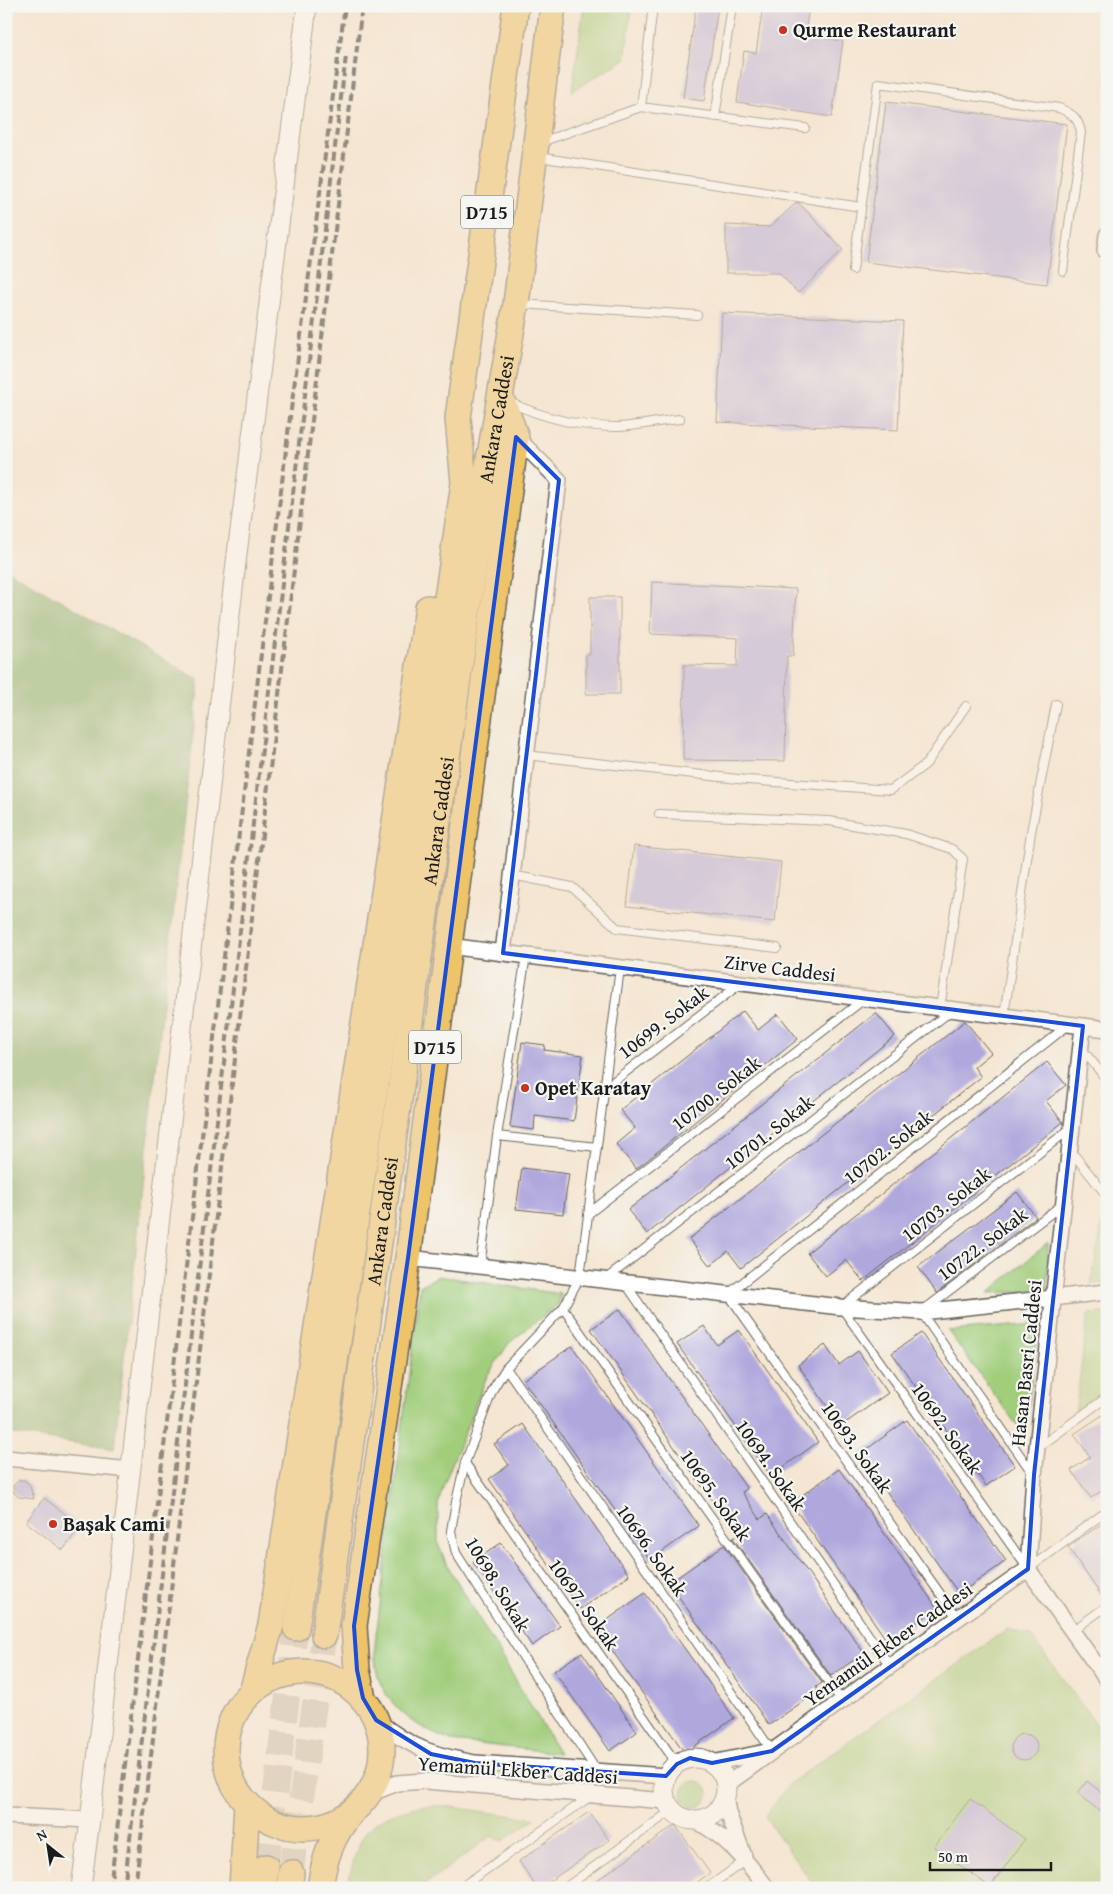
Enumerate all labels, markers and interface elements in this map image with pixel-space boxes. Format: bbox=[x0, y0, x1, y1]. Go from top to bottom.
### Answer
place label: Qurme Restaurant bbox=[793, 15, 957, 44]
marker: Qurme Restaurant bbox=[777, 24, 789, 36]
road number: D715 bbox=[461, 196, 513, 228]
street label: Ankara Caddesi bbox=[471, 352, 521, 485]
street label: Ankara Caddesi bbox=[414, 754, 461, 887]
street label: Zirve Caddesi bbox=[723, 946, 838, 989]
street label: 10699. Sokak bbox=[611, 977, 715, 1065]
road number: D715 bbox=[409, 1030, 461, 1064]
street label: 10700. Sokak bbox=[665, 1048, 767, 1137]
place label: Opet Karatay bbox=[535, 1073, 652, 1102]
marker: Opet Karatay bbox=[519, 1082, 531, 1094]
street label: 10701. Sokak bbox=[718, 1087, 820, 1176]
street label: 10702. Sokak bbox=[837, 1102, 939, 1191]
street label: Ankara Caddesi bbox=[358, 1154, 405, 1287]
street label: 10703. Sokak bbox=[895, 1159, 997, 1248]
street label: 10722. Sokak bbox=[930, 1199, 1034, 1287]
street label: Hasan Basri Caddesi bbox=[1002, 1278, 1049, 1448]
street label: 10692. Sokak bbox=[905, 1376, 990, 1481]
street label: 10693. Sokak bbox=[815, 1395, 900, 1500]
street label: 10694. Sokak bbox=[729, 1413, 814, 1518]
street label: 10695. Sokak bbox=[674, 1443, 759, 1548]
street label: 10696. Sokak bbox=[610, 1498, 695, 1603]
place label: Başak Cami bbox=[63, 1509, 165, 1538]
marker: Başak Cami bbox=[47, 1518, 59, 1530]
street label: 10698. Sokak bbox=[458, 1530, 539, 1638]
street label: 10697. Sokak bbox=[542, 1552, 627, 1657]
street label: Yemamül Ekber Caddesi bbox=[797, 1574, 978, 1713]
street label: Yemamül Ekber Caddesi bbox=[417, 1748, 619, 1791]
north arrow bbox=[22, 1822, 72, 1872]
text: N bbox=[32, 1823, 51, 1846]
scale bar bbox=[930, 1839, 1052, 1871]
text: 50 m bbox=[938, 1846, 969, 1867]

